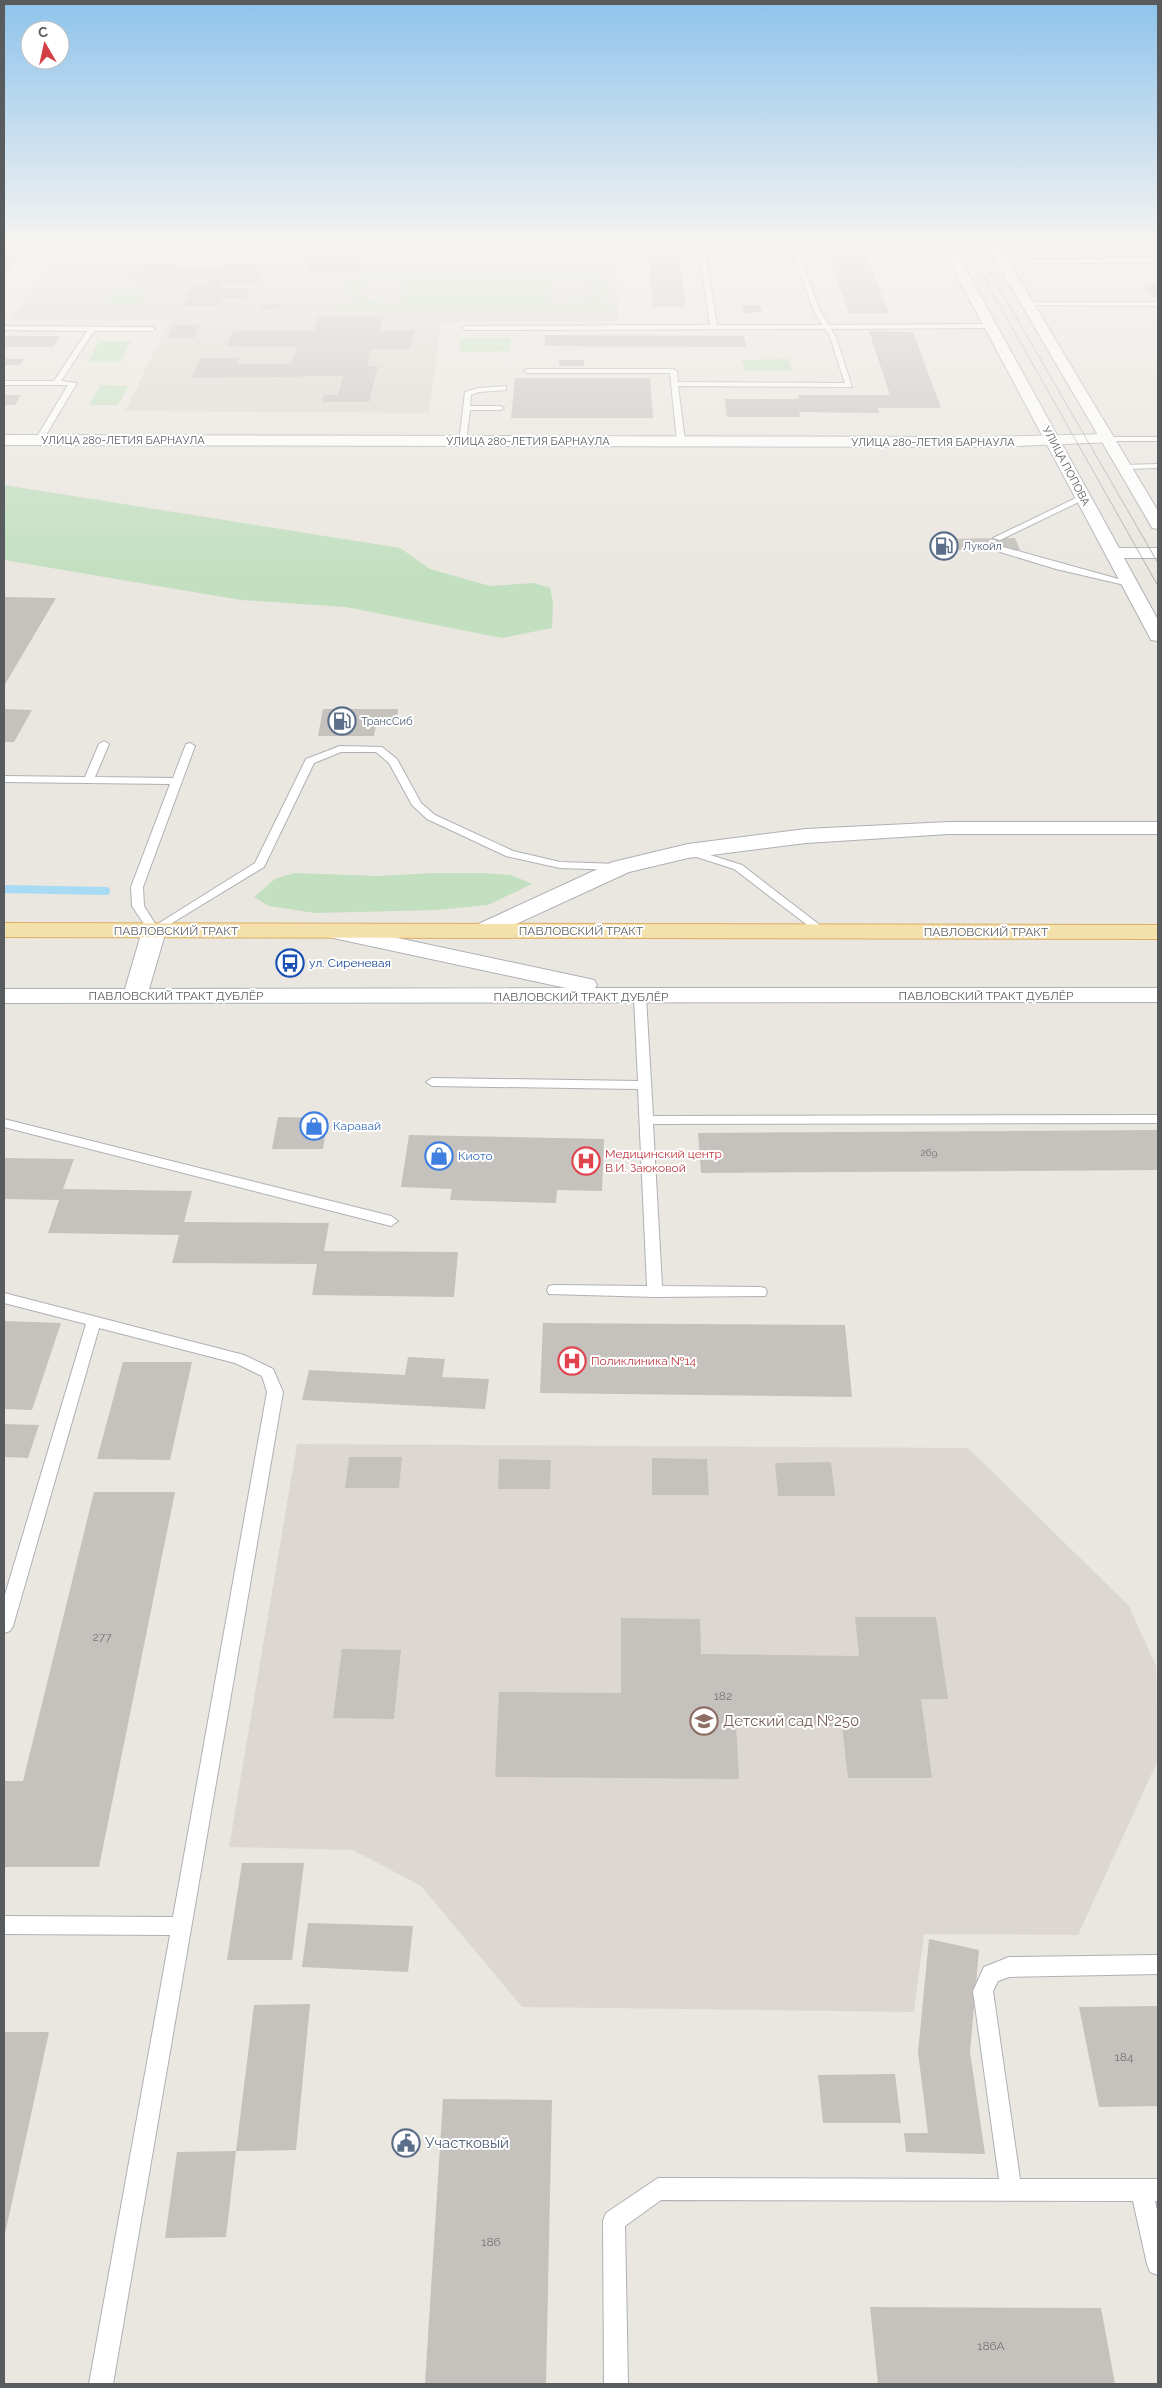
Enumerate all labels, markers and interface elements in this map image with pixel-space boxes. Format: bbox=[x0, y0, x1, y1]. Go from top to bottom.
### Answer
north arrow bbox=[20, 20, 70, 70]
text: С bbox=[37, 23, 49, 41]
street label: УЛИЦА ПОПОВА bbox=[1040, 424, 1093, 508]
street label: УЛИЦА 280-ЛЕТИЯ БАРНАУЛА bbox=[41, 434, 205, 447]
street label: УЛИЦА 280-ЛЕТИЯ БАРНАУЛА bbox=[446, 435, 610, 448]
street label: УЛИЦА 280-ЛЕТИЯ БАРНАУЛА bbox=[851, 436, 1015, 449]
fuel station icon: Лукойл bbox=[929, 531, 959, 561]
place label: Лукойл bbox=[963, 540, 1002, 553]
fuel station icon: ТрансСиб bbox=[327, 706, 357, 736]
place label: ТрансСиб bbox=[361, 715, 413, 728]
street label: ПАВЛОВСКИЙ ТРАКТ bbox=[114, 924, 239, 938]
street label: ПАВЛОВСКИЙ ТРАКТ bbox=[519, 924, 644, 938]
street label: ПАВЛОВСКИЙ ТРАКТ bbox=[924, 925, 1049, 939]
bus stop icon: ул. Сиреневая bbox=[275, 948, 305, 978]
place label: ул. Сиреневая bbox=[309, 956, 391, 970]
street label: ПАВЛОВСКИЙ ТРАКТ ДУБЛЁР bbox=[89, 989, 264, 1003]
street label: ПАВЛОВСКИЙ ТРАКТ ДУБЛЁР bbox=[899, 989, 1074, 1003]
street label: ПАВЛОВСКИЙ ТРАКТ ДУБЛЁР bbox=[494, 990, 669, 1004]
shop icon: Каравай bbox=[299, 1111, 329, 1141]
place label: Каравай bbox=[333, 1119, 381, 1133]
shop icon: Киото bbox=[424, 1141, 454, 1171]
hospital icon: Медицинский центр В.И. Заюковой bbox=[571, 1146, 601, 1176]
place label: Медицинский центр В.И. Заюковой bbox=[605, 1147, 722, 1175]
house number: 269 bbox=[920, 1147, 938, 1158]
place label: Киото bbox=[458, 1149, 493, 1163]
hospital icon: Поликлиника №14 bbox=[557, 1346, 587, 1376]
place label: Поликлиника №14 bbox=[591, 1354, 697, 1368]
house number: 277 bbox=[92, 1630, 112, 1644]
house number: 182 bbox=[714, 1689, 732, 1703]
school or university icon: Детский сад №250 bbox=[689, 1706, 719, 1736]
place label: Детский сад №250 bbox=[723, 1712, 859, 1730]
house number: 184 bbox=[1115, 2050, 1134, 2064]
public building icon: Участковый bbox=[391, 2128, 421, 2158]
place label: Участковый bbox=[425, 2134, 509, 2152]
house number: 186 bbox=[481, 2235, 501, 2249]
house number: 186А bbox=[977, 2339, 1005, 2353]

